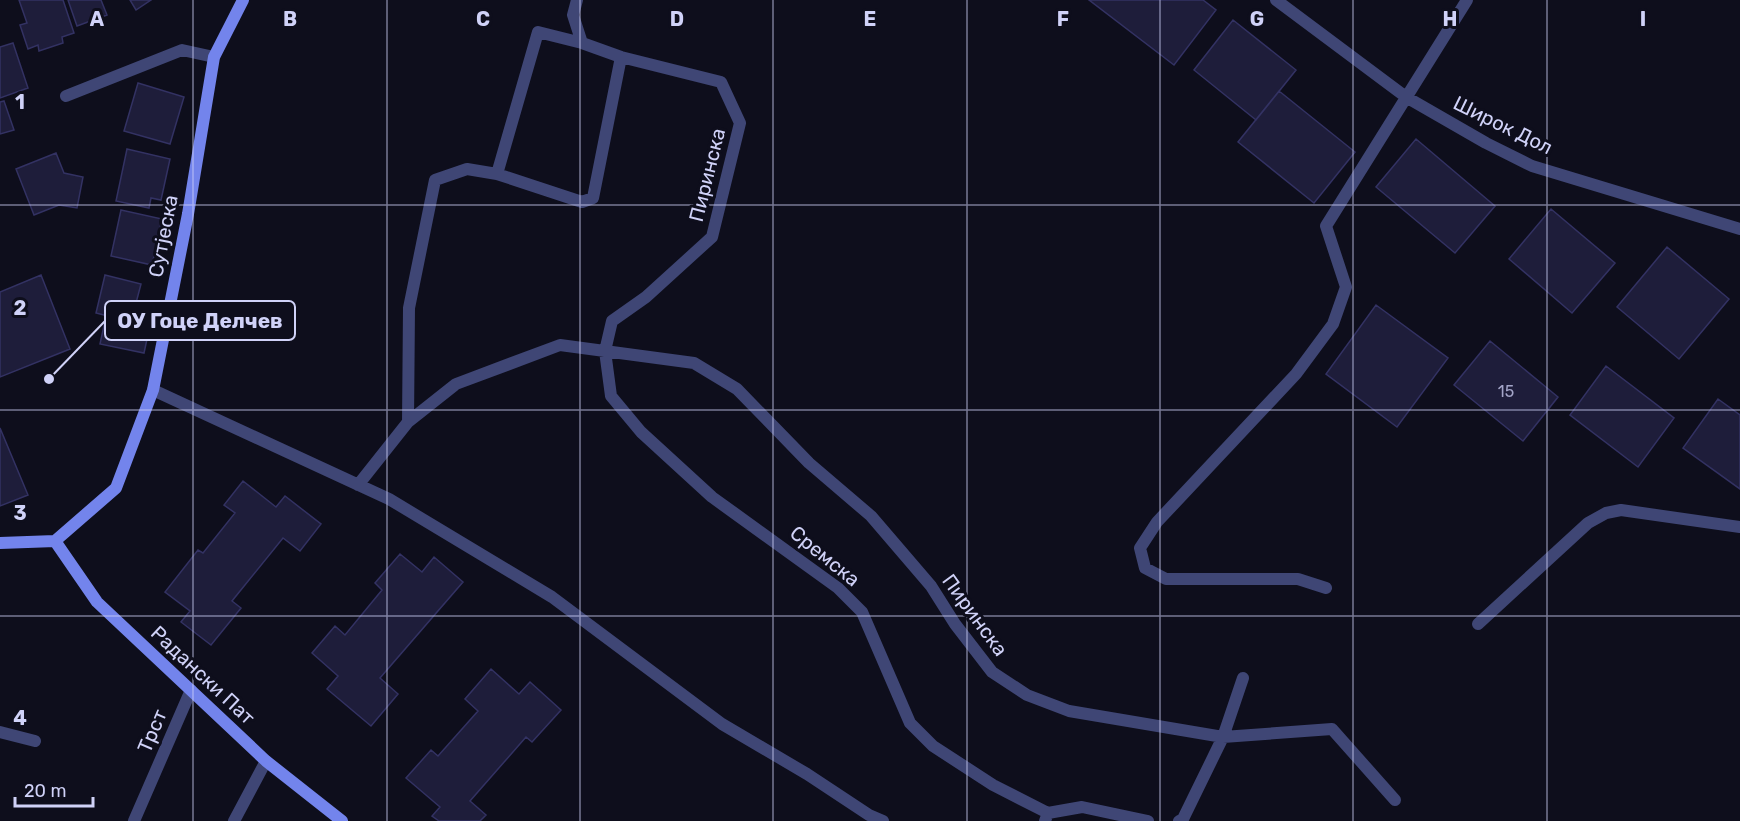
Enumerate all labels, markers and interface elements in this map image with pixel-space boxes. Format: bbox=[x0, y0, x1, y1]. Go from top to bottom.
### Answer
text: A bbox=[90, 7, 105, 31]
text: B bbox=[283, 7, 297, 31]
text: C bbox=[476, 7, 490, 31]
text: D bbox=[670, 7, 684, 31]
text: E bbox=[864, 7, 876, 31]
text: F bbox=[1057, 7, 1069, 31]
text: G bbox=[1250, 7, 1264, 31]
text: H bbox=[1443, 7, 1457, 31]
text: I bbox=[1640, 7, 1646, 31]
text: 1 bbox=[15, 90, 25, 114]
street label: Широк Дол bbox=[1449, 91, 1557, 159]
street label: Пиринска bbox=[684, 126, 730, 224]
street label: Сутјеска bbox=[143, 193, 183, 279]
text: 2 bbox=[14, 296, 27, 320]
callout: ОУ Гоце Делчев bbox=[105, 301, 295, 340]
text: ОУ Гоце Делчев bbox=[117, 308, 283, 333]
house number: 15 bbox=[1498, 382, 1514, 401]
text: 3 bbox=[13, 501, 27, 525]
street label: Сремска bbox=[785, 521, 865, 591]
street label: Пиринска bbox=[937, 569, 1013, 661]
street label: Радански Пат bbox=[146, 621, 260, 729]
text: 4 bbox=[13, 706, 27, 730]
street label: Трст bbox=[132, 706, 172, 756]
scale bar bbox=[15, 770, 93, 808]
text: 20 m bbox=[24, 780, 66, 802]

